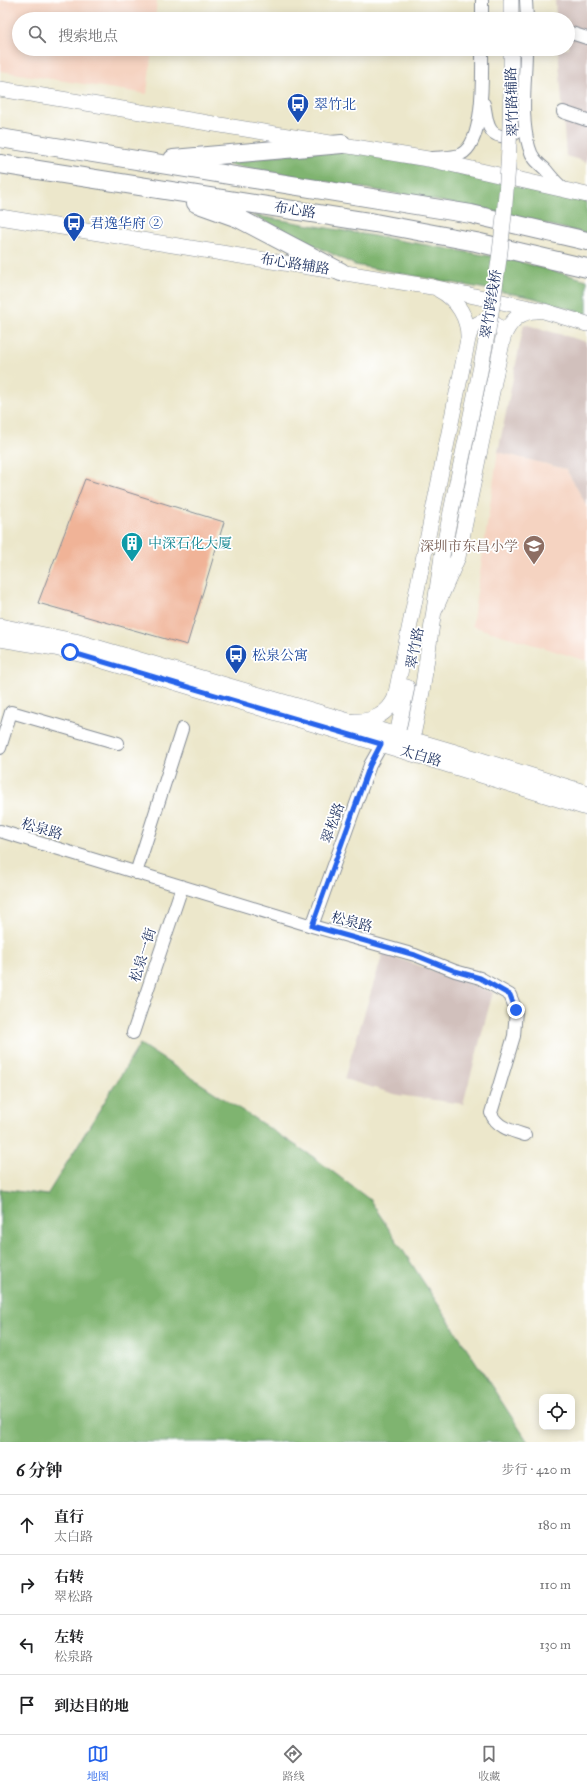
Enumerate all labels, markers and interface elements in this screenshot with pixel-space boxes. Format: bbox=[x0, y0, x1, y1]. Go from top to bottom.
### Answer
search box bbox=[12, 12, 575, 56]
icon: search bbox=[26, 23, 48, 45]
text: 搜索地点 bbox=[58, 27, 118, 45]
street label: 翠竹路辅路 bbox=[502, 67, 522, 137]
bus stop icon: 翠竹北 bbox=[285, 91, 311, 124]
place label: 翠竹北 bbox=[314, 96, 356, 113]
street label: 布心路 bbox=[273, 198, 317, 222]
bus stop icon: 君逸华府 ② bbox=[61, 210, 87, 243]
place label: 君逸华府 ② bbox=[90, 215, 163, 232]
street label: 布心路辅路 bbox=[259, 250, 331, 278]
street label: 翠竹跨线桥 bbox=[477, 268, 505, 340]
building icon: 中深石化大厦 bbox=[119, 530, 145, 563]
school or university icon: 深圳市东昌小学 bbox=[521, 533, 547, 566]
place label: 中深石化大厦 bbox=[148, 535, 232, 552]
place label: 深圳市东昌小学 bbox=[420, 538, 518, 555]
street label: 翠竹路 bbox=[403, 626, 427, 670]
bus stop icon: 松泉公寓 bbox=[223, 642, 249, 675]
route start bbox=[61, 643, 79, 661]
place label: 松泉公寓 bbox=[252, 647, 308, 664]
street label: 太白路 bbox=[398, 742, 444, 770]
street label: 翠松路 bbox=[318, 800, 348, 846]
street label: 松泉路 bbox=[19, 815, 65, 843]
street label: 松泉路 bbox=[330, 908, 374, 936]
street label: 松泉一街 bbox=[126, 926, 160, 984]
route end bbox=[507, 1001, 525, 1019]
map controls bbox=[539, 1394, 575, 1430]
button: locate bbox=[539, 1394, 575, 1430]
text: 6 分钟 bbox=[16, 1460, 62, 1481]
text: 步行 · 420 m bbox=[502, 1462, 571, 1478]
text: 直行 bbox=[54, 1508, 84, 1526]
icon: ahead bbox=[16, 1514, 38, 1536]
text: 180 m bbox=[538, 1517, 571, 1533]
text: 太白路 bbox=[54, 1529, 93, 1545]
text: 右转 bbox=[54, 1568, 84, 1586]
icon: right bbox=[16, 1574, 38, 1596]
text: 110 m bbox=[539, 1577, 571, 1593]
text: 翠松路 bbox=[54, 1589, 93, 1605]
text: 左转 bbox=[54, 1628, 84, 1646]
icon: left bbox=[16, 1634, 38, 1656]
text: 130 m bbox=[539, 1637, 571, 1653]
text: 松泉路 bbox=[54, 1649, 93, 1665]
icon: arrive bbox=[16, 1694, 38, 1716]
text: 到达目的地 bbox=[54, 1697, 129, 1715]
tab: 地图 bbox=[87, 1743, 109, 1783]
tab: 路线 bbox=[282, 1743, 304, 1783]
tab: 收藏 bbox=[478, 1743, 500, 1783]

